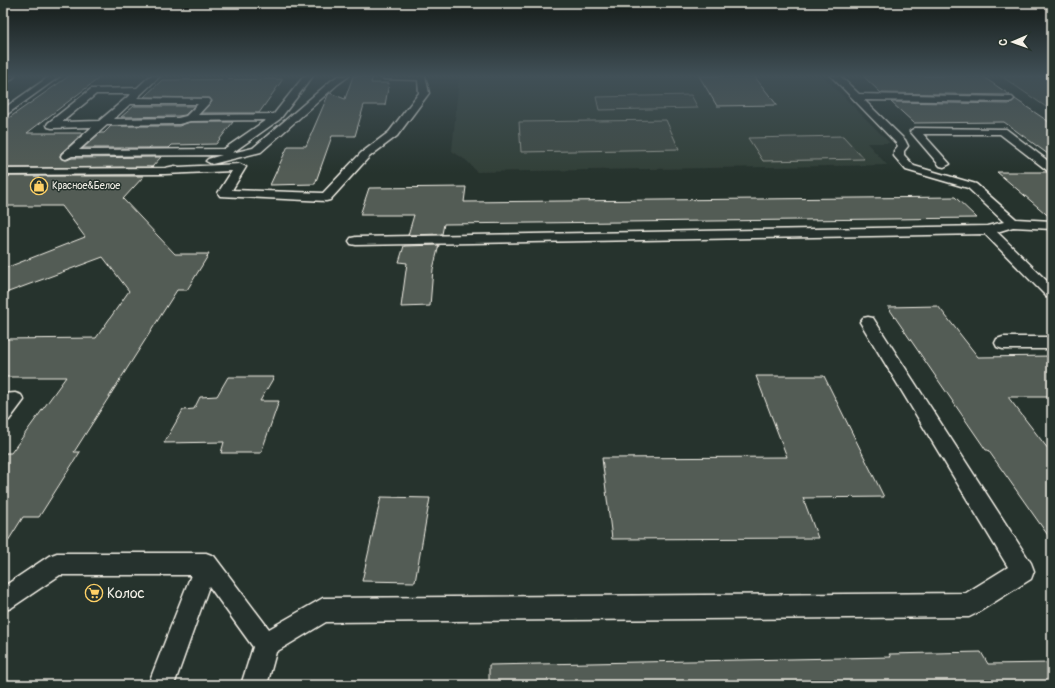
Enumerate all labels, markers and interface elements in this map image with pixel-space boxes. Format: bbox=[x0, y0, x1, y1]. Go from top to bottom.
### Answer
north arrow bbox=[993, 22, 1033, 62]
text: С bbox=[997, 39, 1010, 46]
shop icon: Красное&Белое bbox=[29, 176, 49, 196]
place label: Красное&Белое bbox=[52, 180, 120, 192]
supermarket icon: Колос bbox=[84, 583, 104, 603]
place label: Колос bbox=[107, 585, 145, 602]

